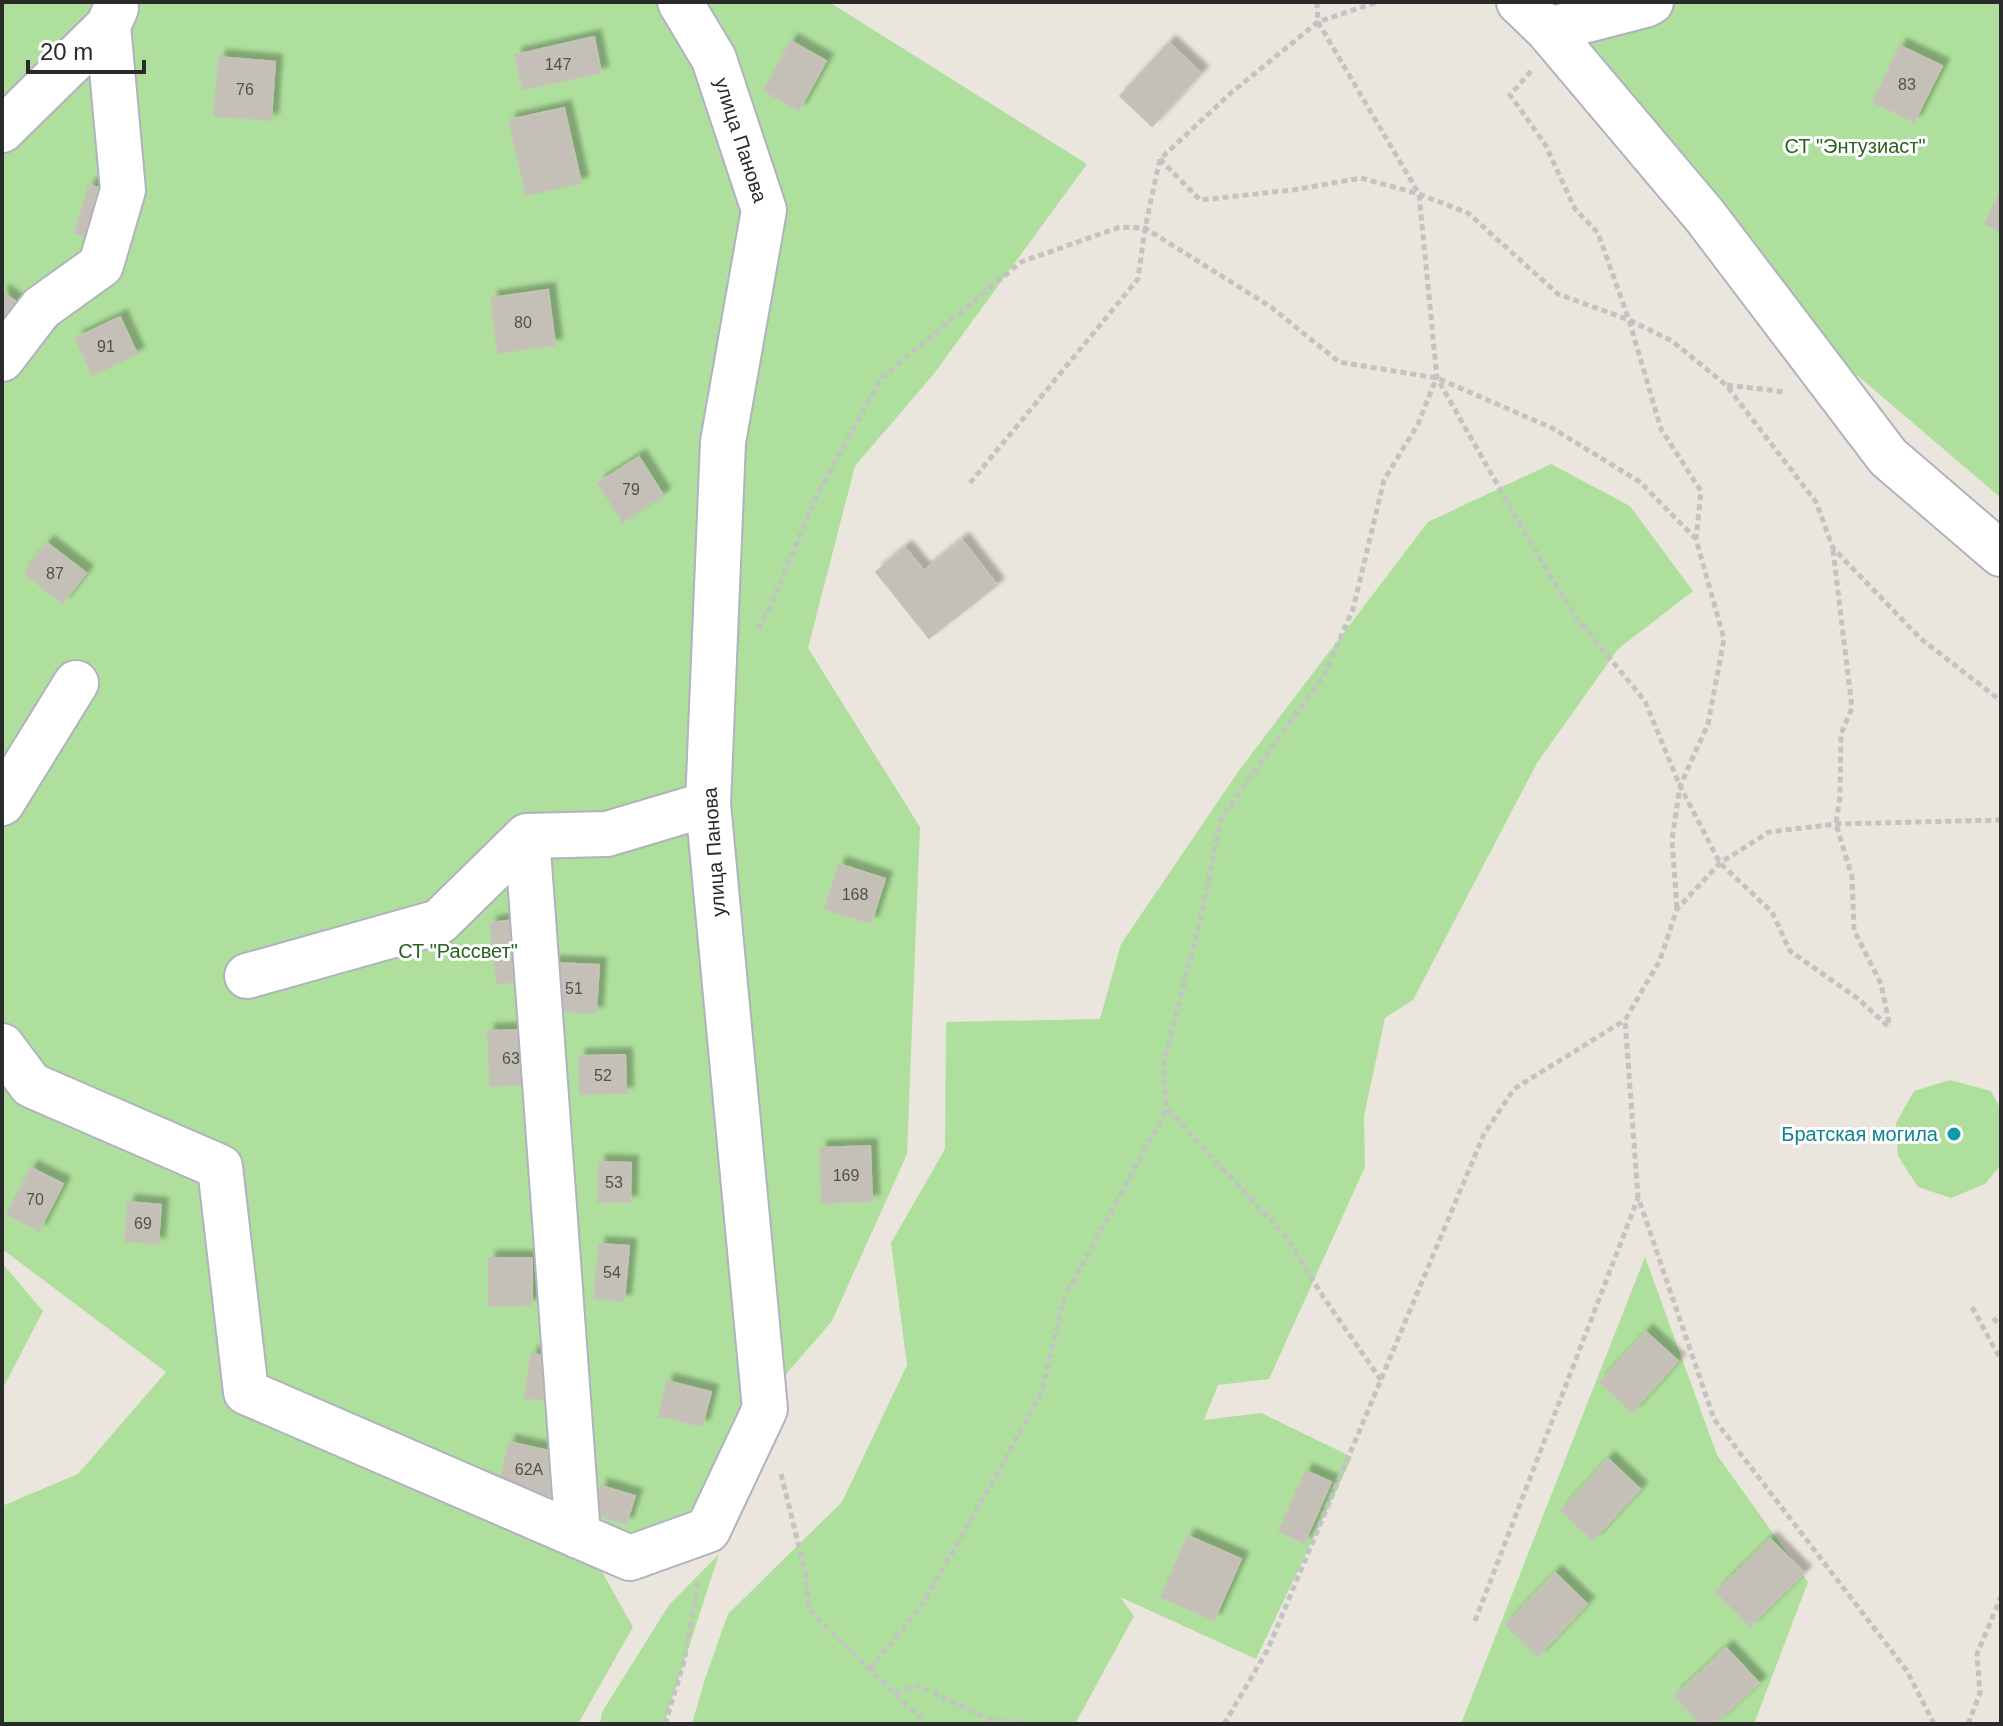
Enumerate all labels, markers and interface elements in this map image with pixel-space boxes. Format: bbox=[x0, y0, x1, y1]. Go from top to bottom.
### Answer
scale bar bbox=[28, 24, 144, 74]
text: 20 m bbox=[40, 38, 93, 65]
house number: 147 bbox=[545, 56, 571, 73]
street label: улица Панова bbox=[710, 75, 772, 206]
house number: 83 bbox=[1898, 76, 1916, 93]
house number: 76 bbox=[236, 81, 254, 98]
park label: СТ "Энтузиаст" bbox=[1784, 135, 1926, 157]
house number: 80 bbox=[514, 314, 532, 331]
house number: 91 bbox=[97, 338, 115, 355]
house number: 79 bbox=[622, 481, 640, 498]
house number: 87 bbox=[46, 565, 64, 582]
street label: улица Панова bbox=[698, 786, 729, 917]
house number: 168 bbox=[842, 886, 868, 903]
park label: СТ "Рассвет" bbox=[398, 940, 518, 962]
house number: 51 bbox=[565, 980, 583, 997]
house number: 63 bbox=[502, 1050, 520, 1067]
house number: 52 bbox=[594, 1067, 612, 1084]
place label: Братская могила bbox=[1781, 1123, 1939, 1145]
marker: Братская могила bbox=[1945, 1125, 1963, 1143]
house number: 169 bbox=[833, 1167, 859, 1184]
house number: 53 bbox=[605, 1174, 623, 1191]
house number: 70 bbox=[26, 1191, 44, 1208]
house number: 69 bbox=[134, 1215, 152, 1232]
house number: 54 bbox=[603, 1264, 621, 1281]
house number: 62А bbox=[515, 1461, 544, 1478]

